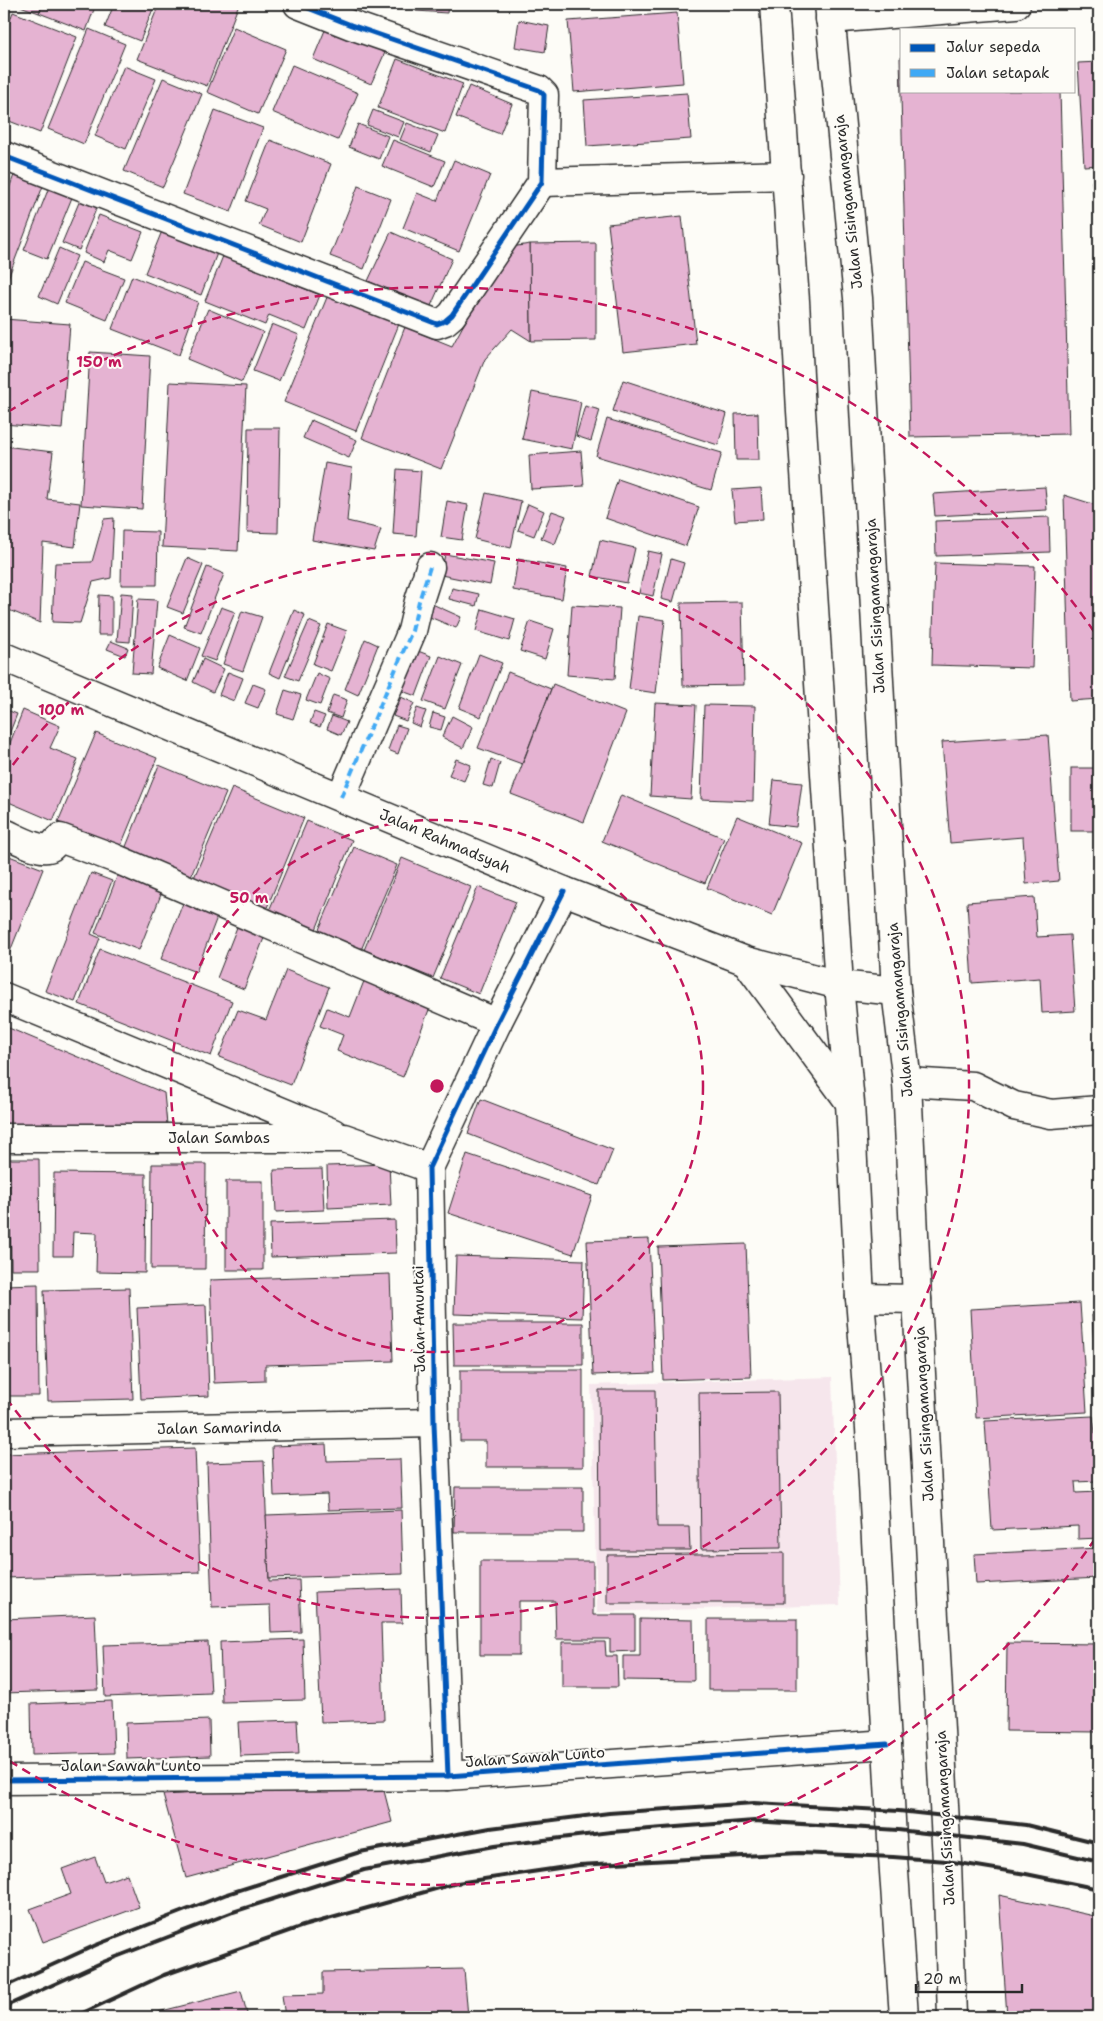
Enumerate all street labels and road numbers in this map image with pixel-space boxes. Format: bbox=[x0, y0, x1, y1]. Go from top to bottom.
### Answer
street label: Jalan Sisingamangaraja bbox=[829, 113, 867, 290]
street label: Jalan Sisingamangaraja bbox=[860, 517, 890, 694]
street label: Jalan Rahmadsyah bbox=[376, 804, 514, 878]
street label: Jalan Sisingamangaraja bbox=[882, 921, 918, 1098]
street label: Jalan Sambas bbox=[168, 1128, 270, 1148]
street label: Jalan Amuntai bbox=[408, 1265, 430, 1373]
street label: Jalan Sisingamangaraja bbox=[909, 1325, 939, 1502]
street label: Jalan Samarinda bbox=[157, 1417, 282, 1439]
street label: Jalan Sisingamangaraja bbox=[930, 1729, 960, 1906]
street label: Jalan Sawah Lunto bbox=[464, 1742, 606, 1772]
street label: Jalan Sawah Lunto bbox=[61, 1756, 201, 1776]

